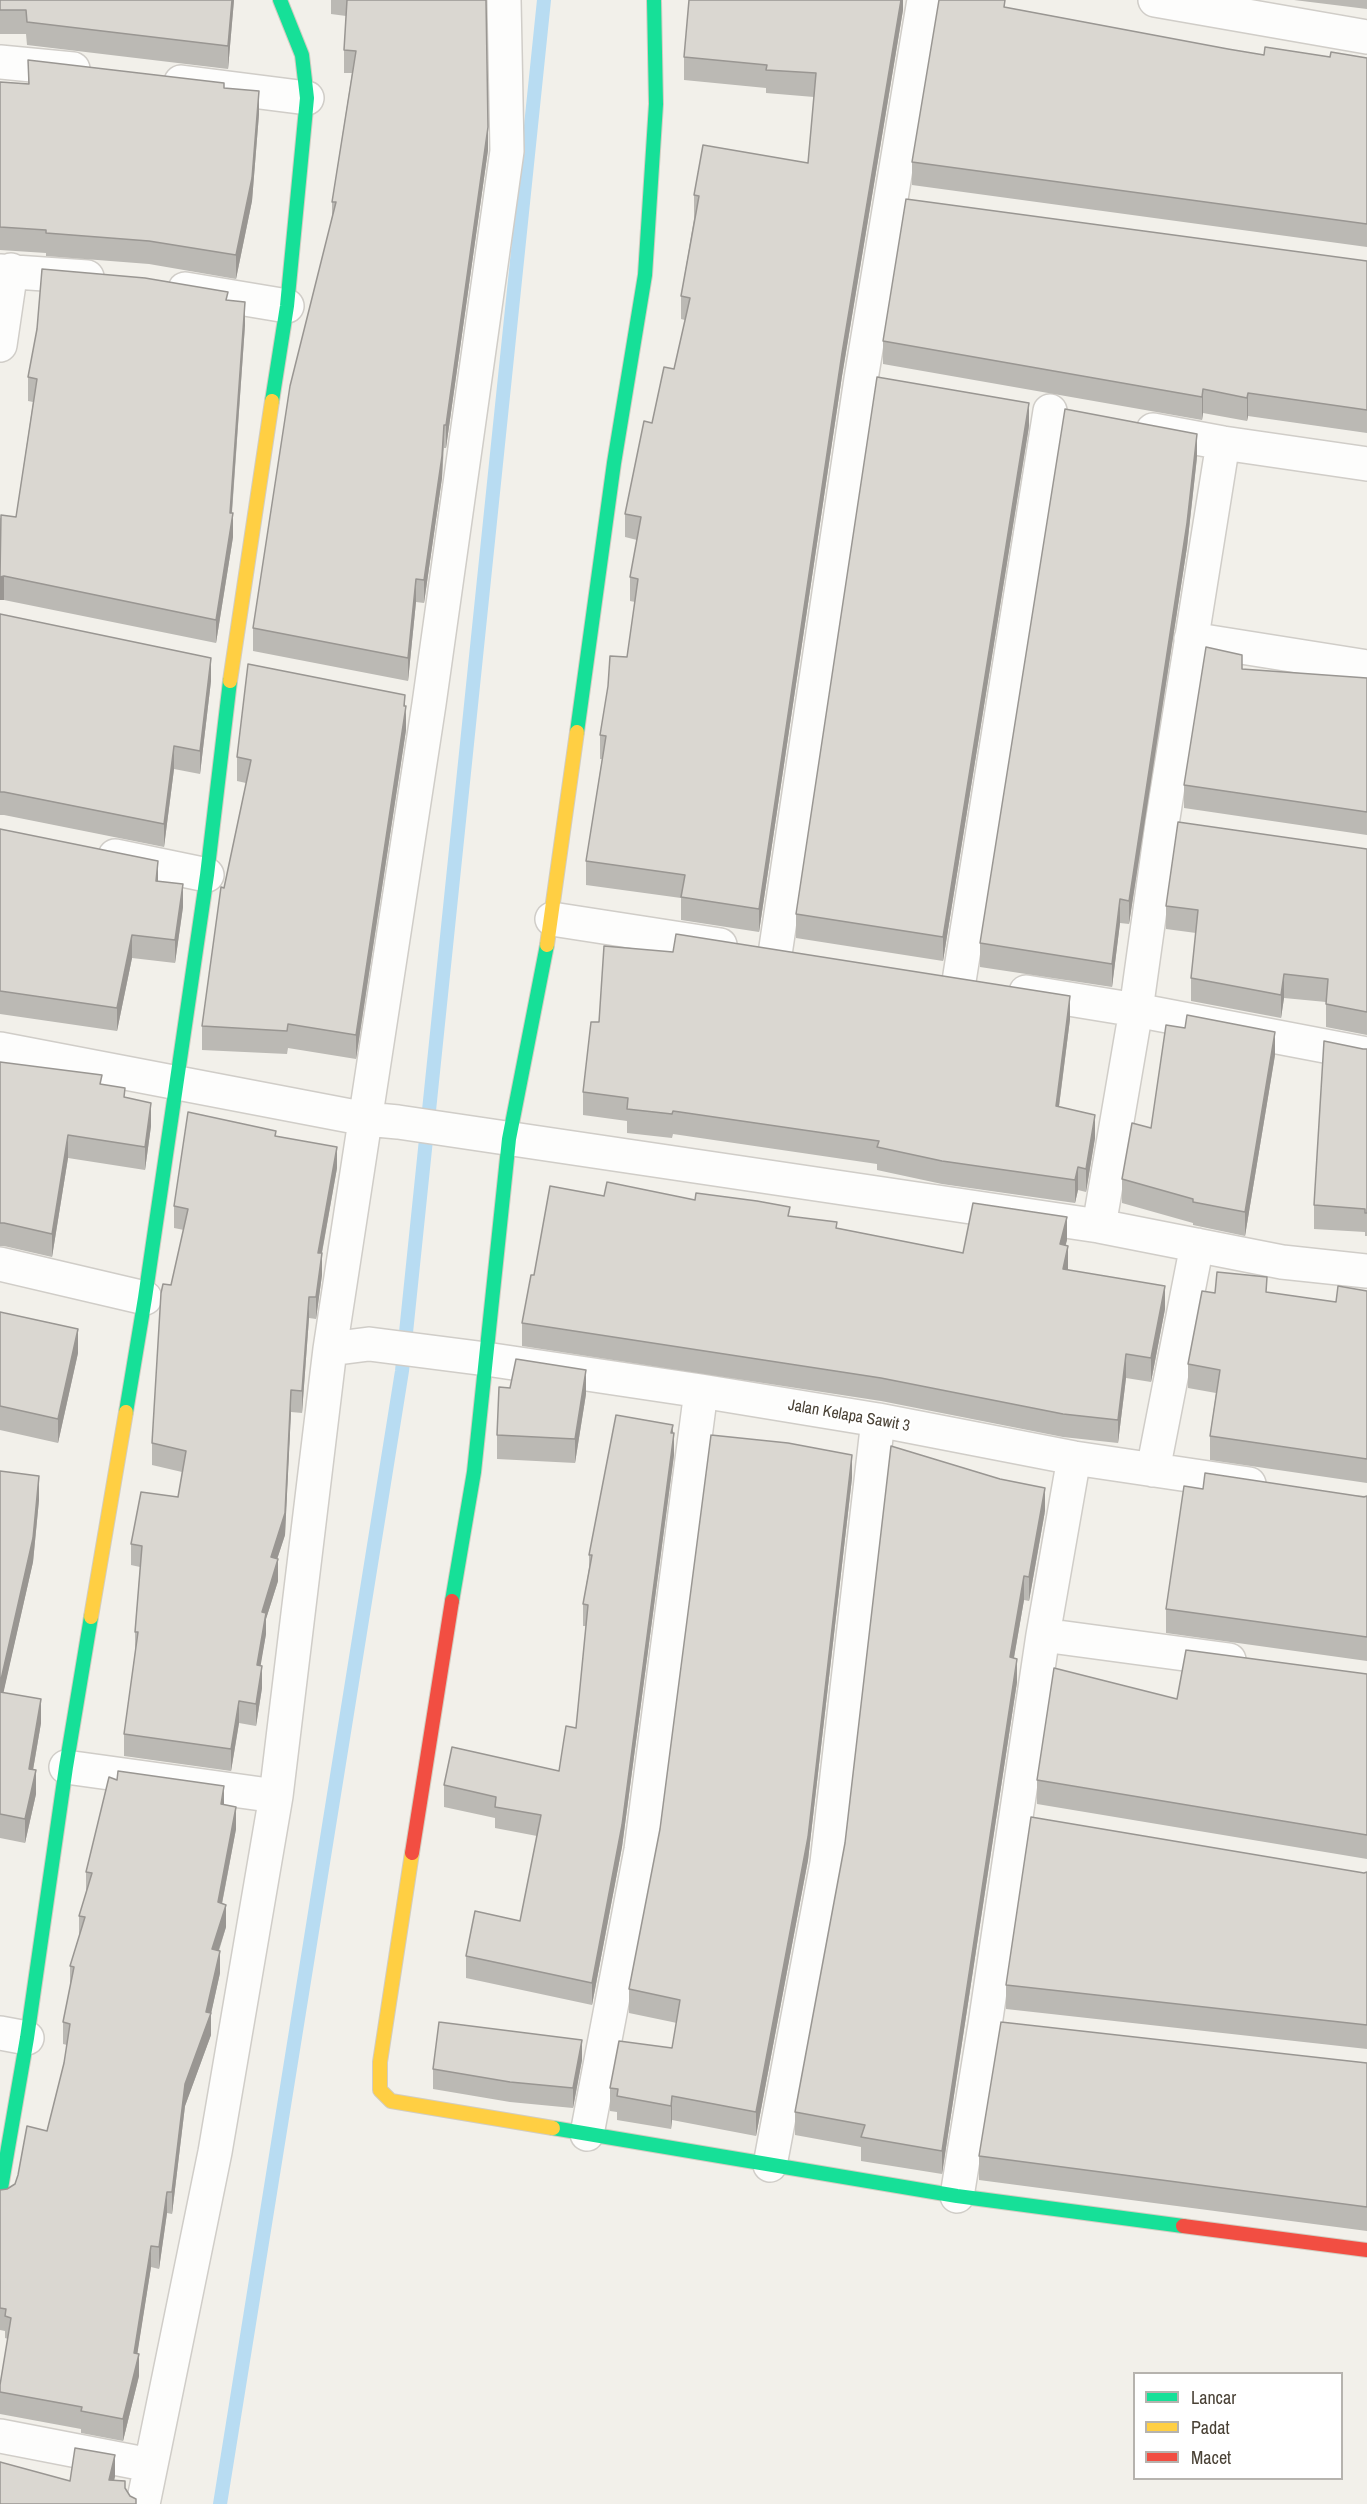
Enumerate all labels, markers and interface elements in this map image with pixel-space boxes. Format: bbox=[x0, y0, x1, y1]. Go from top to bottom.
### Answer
street label: Jalan Kelapa Sawit 3 bbox=[787, 1396, 911, 1436]
legend bbox=[1133, 2372, 1343, 2480]
text: Lancar bbox=[1191, 2385, 1236, 2410]
text: Padat bbox=[1191, 2415, 1230, 2440]
text: Macet bbox=[1191, 2445, 1231, 2470]

